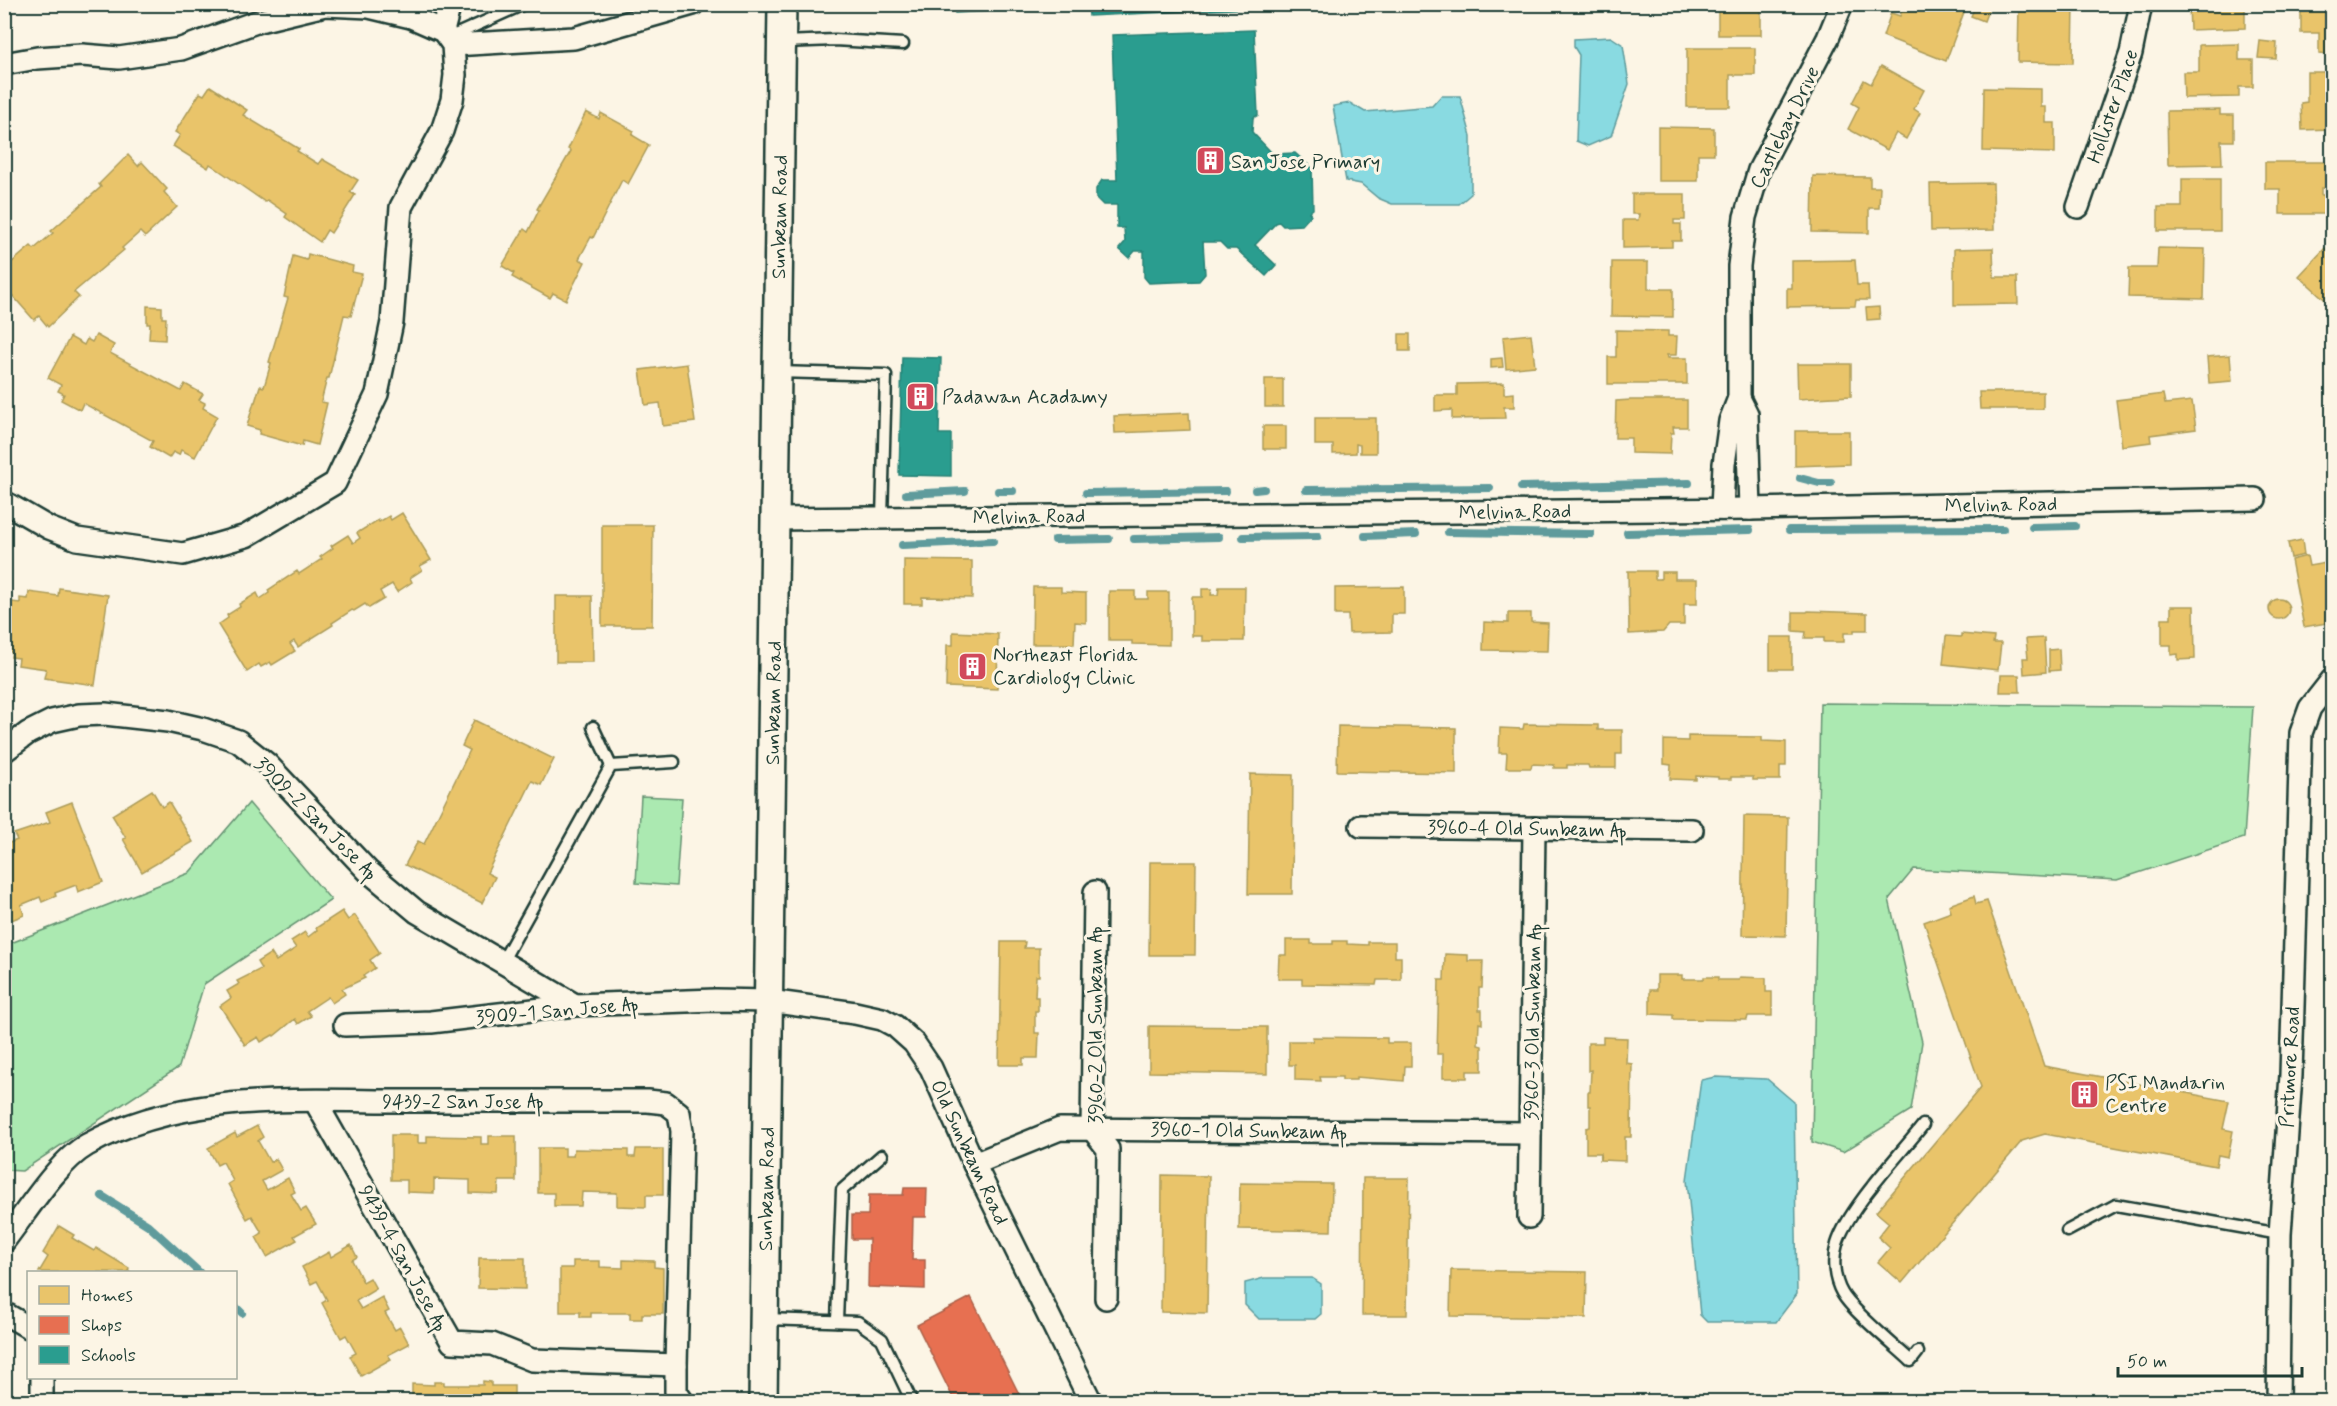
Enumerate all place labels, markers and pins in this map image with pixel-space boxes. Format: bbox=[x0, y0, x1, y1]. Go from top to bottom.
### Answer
building icon: San Jose Primary bbox=[1194, 145, 1226, 177]
place label: San Jose Primary bbox=[1231, 149, 1380, 176]
building icon: Padawan Acadamy bbox=[905, 380, 937, 412]
place label: Padawan Acadamy bbox=[942, 384, 1108, 411]
place label: Northeast Florida Cardiology Clinic bbox=[993, 642, 1138, 694]
building icon: Northeast Florida Cardiology Clinic bbox=[956, 650, 988, 682]
place label: PSI Mandarin Centre bbox=[2105, 1070, 2225, 1120]
building icon: PSI Mandarin Centre bbox=[2068, 1078, 2100, 1110]

